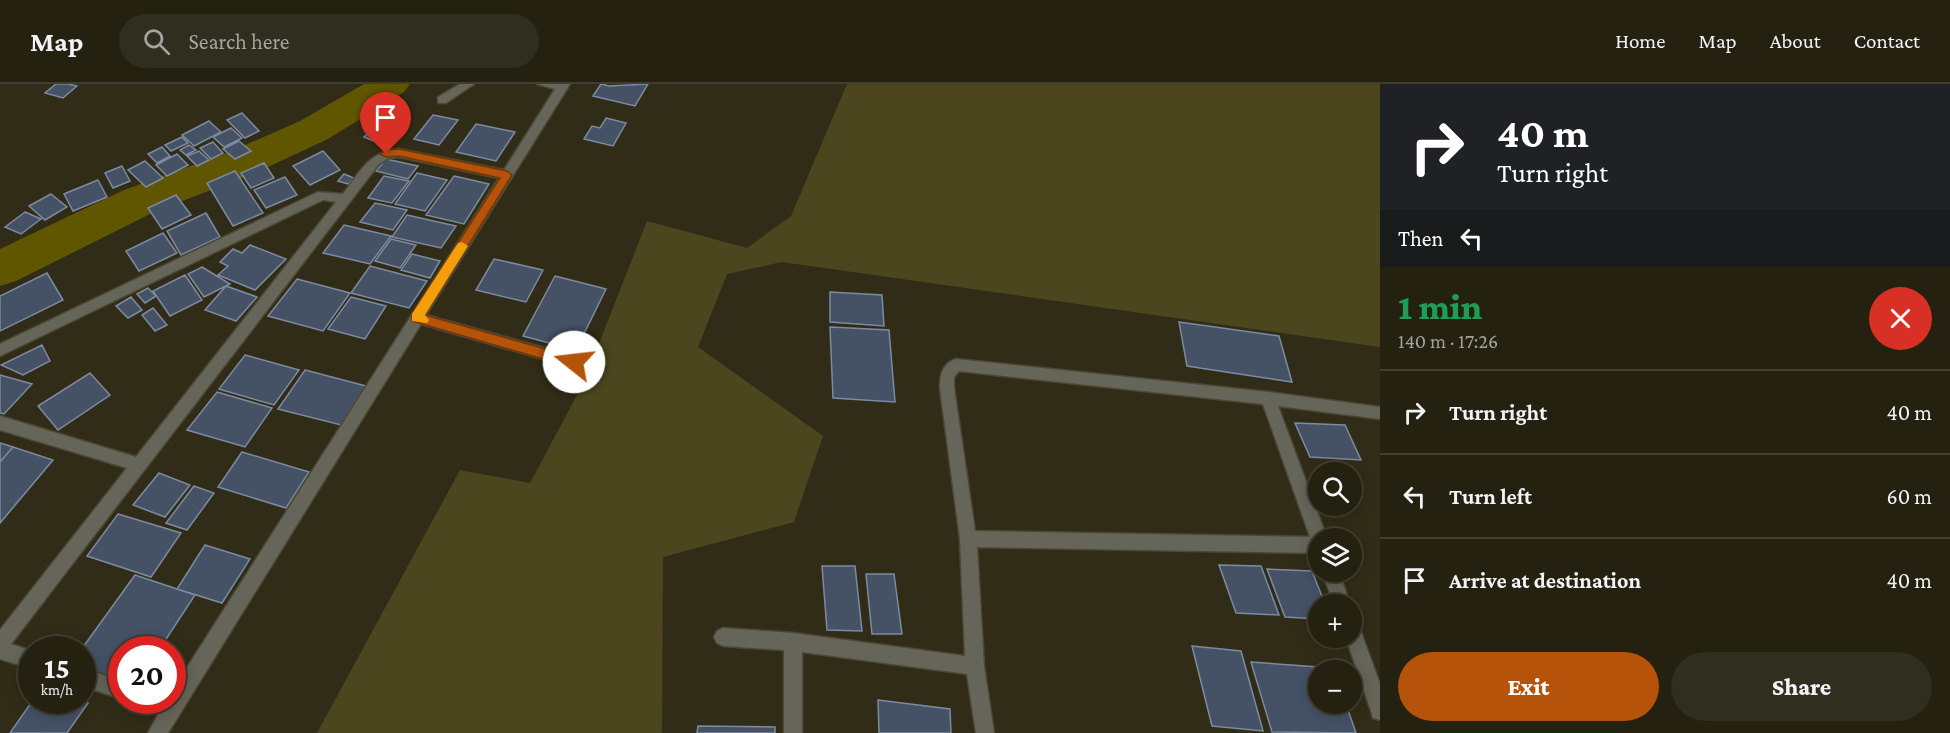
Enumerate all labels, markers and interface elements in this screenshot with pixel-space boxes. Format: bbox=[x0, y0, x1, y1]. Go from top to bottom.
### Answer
search box bbox=[119, 14, 539, 68]
icon: search bbox=[140, 25, 173, 58]
text: Map bbox=[30, 26, 83, 57]
text: Search here bbox=[188, 29, 289, 54]
text: Home bbox=[1615, 29, 1665, 53]
text: Map bbox=[1698, 29, 1737, 53]
text: About bbox=[1770, 29, 1821, 53]
text: Contact bbox=[1854, 29, 1920, 53]
pin bbox=[360, 92, 411, 154]
icon: arrive bbox=[369, 101, 402, 134]
icon: right bbox=[1398, 108, 1476, 186]
text: 40 m bbox=[1497, 109, 1589, 156]
text: Turn right bbox=[1497, 158, 1608, 188]
icon: left bbox=[1455, 222, 1488, 255]
text: Then bbox=[1398, 226, 1443, 251]
text: 1 min bbox=[1398, 287, 1482, 327]
button: close bbox=[1869, 287, 1932, 350]
position arrow bbox=[542, 330, 606, 394]
text: 140 m · 17:26 bbox=[1398, 330, 1498, 352]
icon: right bbox=[1398, 396, 1431, 429]
text: Turn right bbox=[1449, 400, 1547, 425]
text: 40 m bbox=[1887, 400, 1932, 425]
map controls bbox=[1308, 462, 1362, 714]
button: search bbox=[1308, 462, 1362, 516]
icon: left bbox=[1398, 480, 1431, 513]
text: Turn left bbox=[1449, 484, 1532, 509]
text: 60 m bbox=[1887, 484, 1932, 509]
button: layers bbox=[1308, 528, 1362, 582]
icon: arrive bbox=[1398, 564, 1431, 597]
text: Arrive at destination bbox=[1449, 568, 1641, 593]
text: 40 m bbox=[1887, 568, 1932, 593]
button: + bbox=[1308, 594, 1362, 648]
speed limit sign: 20 bbox=[108, 636, 186, 714]
text: 15 bbox=[44, 651, 70, 684]
button: Exit bbox=[1398, 652, 1659, 721]
button: Share bbox=[1671, 652, 1932, 721]
button: − bbox=[1308, 660, 1362, 714]
text: km/h bbox=[41, 682, 73, 698]

